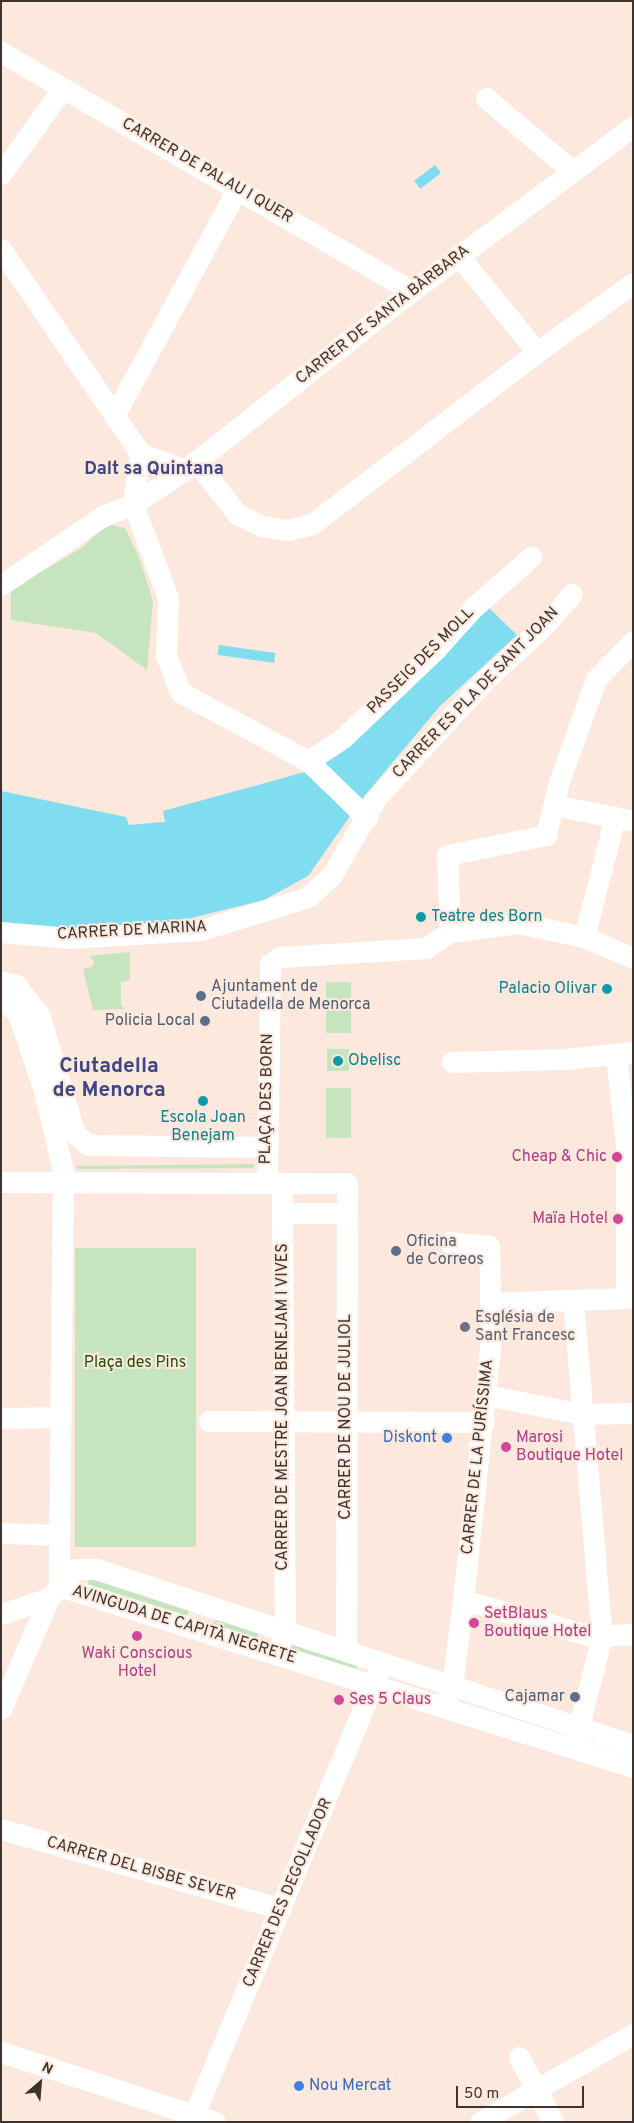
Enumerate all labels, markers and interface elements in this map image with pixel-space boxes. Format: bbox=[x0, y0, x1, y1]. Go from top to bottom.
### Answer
street label: CARRER DE PALAU I QUER bbox=[118, 114, 296, 228]
street label: CARRER DE SANTA BÀRBARA bbox=[292, 241, 474, 389]
district label: Dalt sa Quintana bbox=[84, 459, 224, 481]
street label: CARRER ES PLA DE SANT JOAN bbox=[388, 603, 564, 783]
street label: PASSEIG DES MOLL bbox=[364, 604, 478, 718]
place label: Teatre des Born bbox=[431, 907, 543, 927]
marker: Teatre des Born bbox=[415, 911, 427, 923]
street label: CARRER DE MARINA bbox=[57, 917, 207, 945]
place label: Ajuntament de Ciutadella de Menorca bbox=[211, 977, 370, 1015]
place label: Palacio Olivar bbox=[499, 979, 597, 999]
marker: Palacio Olivar bbox=[601, 983, 613, 995]
marker: Ajuntament de Ciutadella de Menorca bbox=[195, 990, 207, 1002]
place label: Policia Local bbox=[105, 1011, 195, 1031]
marker: Policia Local bbox=[199, 1015, 211, 1027]
street label: PLAÇA DES BORN bbox=[256, 1033, 278, 1165]
place label: Obelisc bbox=[348, 1051, 401, 1071]
district label: Ciutadella de Menorca bbox=[52, 1054, 166, 1104]
marker: Obelisc bbox=[332, 1055, 344, 1067]
marker: Escola Joan Benejam bbox=[197, 1095, 209, 1107]
place label: Escola Joan Benejam bbox=[160, 1108, 246, 1146]
place label: Cheap & Chic bbox=[511, 1147, 607, 1167]
marker: Cheap & Chic bbox=[611, 1151, 623, 1163]
place label: Maïa Hotel bbox=[532, 1209, 608, 1229]
marker: Maïa Hotel bbox=[612, 1213, 624, 1225]
place label: Oficina de Correos bbox=[406, 1232, 484, 1270]
street label: CARRER DE MESTRE JOAN BENEJAM I VIVES bbox=[273, 1243, 293, 1571]
marker: Oficina de Correos bbox=[390, 1245, 402, 1257]
place label: Església de Sant Francesc bbox=[475, 1308, 575, 1346]
street label: CARRER DE NOU DE JULIOL bbox=[336, 1314, 356, 1520]
marker: Església de Sant Francesc bbox=[459, 1321, 471, 1333]
park label: Plaça des Pins bbox=[84, 1353, 186, 1373]
street label: CARRER DE LA PURÍSSIMA bbox=[458, 1358, 498, 1556]
place label: Diskont bbox=[383, 1428, 437, 1448]
place label: Marosi Boutique Hotel bbox=[516, 1428, 623, 1466]
marker: Diskont bbox=[441, 1432, 453, 1444]
marker: Marosi Boutique Hotel bbox=[500, 1441, 512, 1453]
street label: AVINGUDA DE CAPITÀ NEGRETE bbox=[69, 1582, 299, 1668]
place label: SetBlaus Boutique Hotel bbox=[484, 1604, 591, 1642]
marker: SetBlaus Boutique Hotel bbox=[468, 1617, 480, 1629]
marker: Waki Conscious Hotel bbox=[131, 1630, 143, 1642]
place label: Waki Conscious Hotel bbox=[82, 1644, 192, 1682]
place label: Cajamar bbox=[505, 1687, 565, 1707]
place label: Ses 5 Claus bbox=[349, 1690, 431, 1710]
marker: Cajamar bbox=[569, 1691, 581, 1703]
marker: Ses 5 Claus bbox=[333, 1694, 345, 1706]
street label: CARRER DES DEGOLLADOR bbox=[239, 1795, 337, 1991]
street label: CARRER DEL BISBE SEVER bbox=[44, 1833, 238, 1905]
north arrow bbox=[15, 2058, 65, 2108]
text: N bbox=[39, 2059, 55, 2079]
place label: Nou Mercat bbox=[309, 2076, 392, 2096]
scale bar bbox=[459, 2076, 586, 2108]
marker: Nou Mercat bbox=[293, 2080, 305, 2092]
text: 50 m bbox=[464, 2085, 499, 2104]

